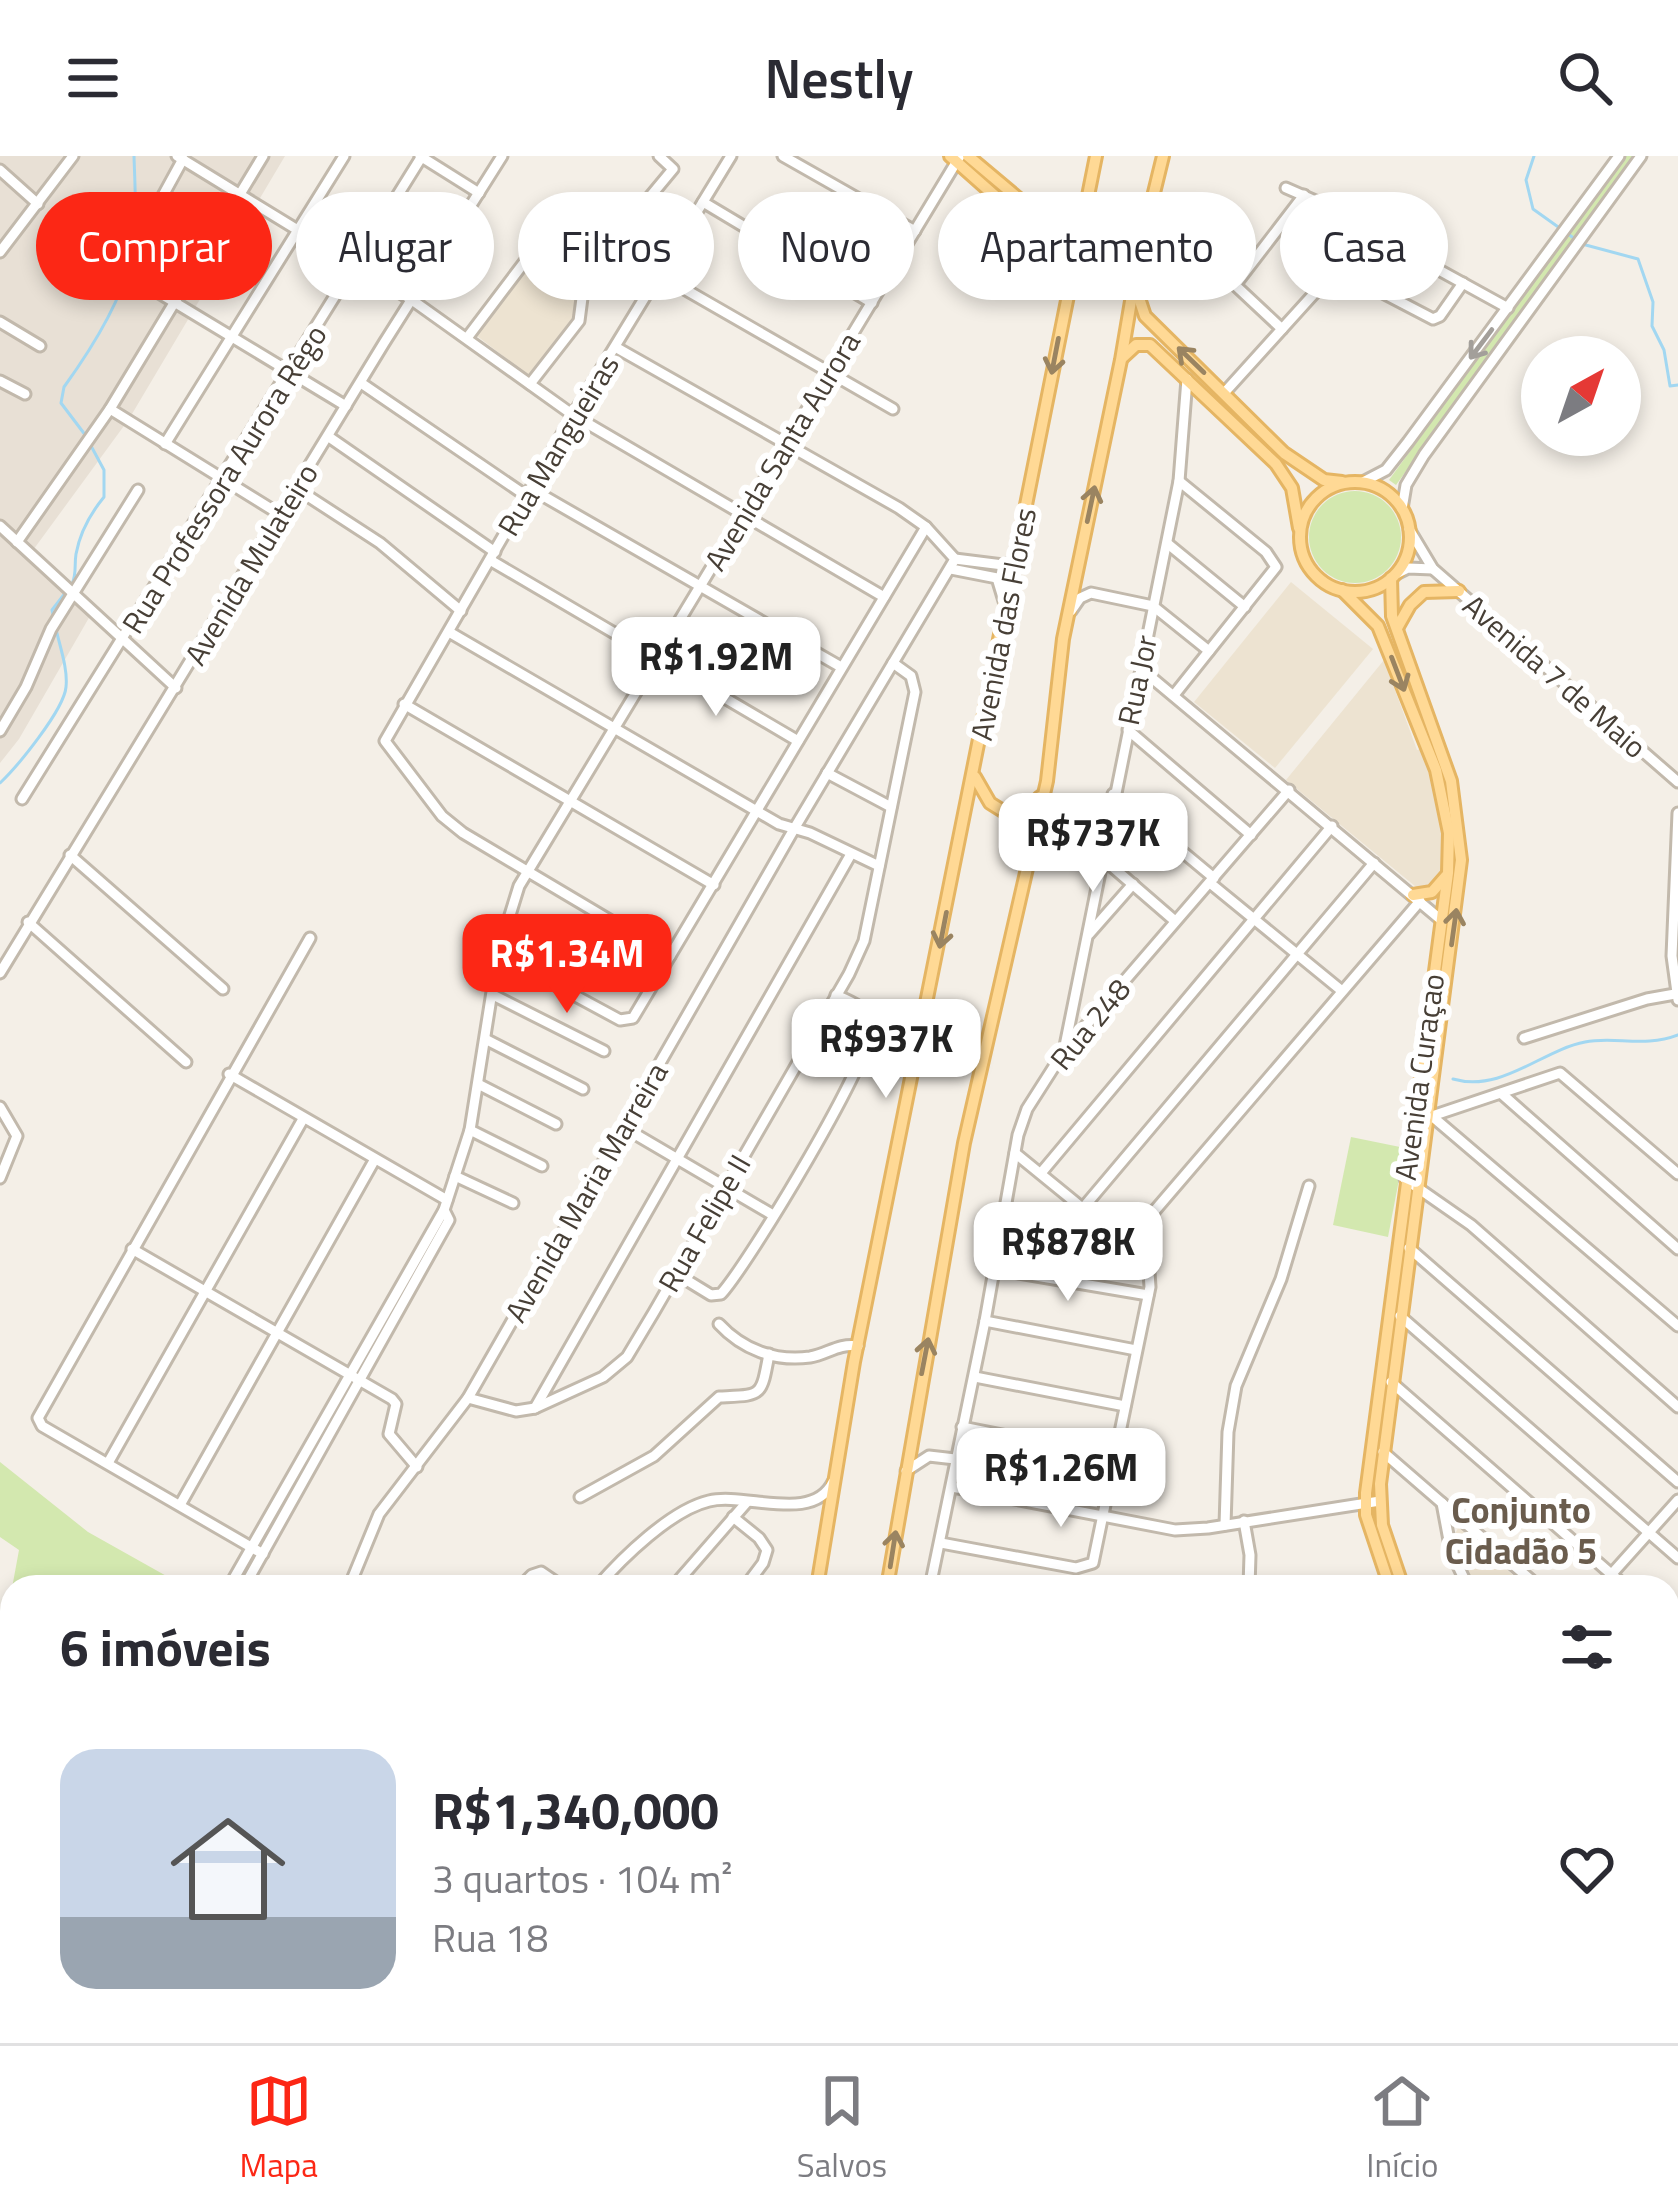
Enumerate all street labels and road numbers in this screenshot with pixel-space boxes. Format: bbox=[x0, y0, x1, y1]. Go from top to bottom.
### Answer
street label: Rua Professora Aurora Rêgo bbox=[110, 316, 338, 642]
street label: Avenida Santa Aurora bbox=[692, 323, 872, 579]
street label: Rua Mangueiras bbox=[486, 345, 630, 545]
street label: Avenida Mulateiro bbox=[173, 454, 329, 674]
street label: Avenida das Flores bbox=[958, 504, 1048, 744]
street label: Avenida 7 de Maio bbox=[1453, 583, 1657, 769]
street label: Rua Jor bbox=[1105, 631, 1169, 729]
street label: Rua 248 bbox=[1039, 968, 1141, 1080]
street label: Avenida Curaçao bbox=[1382, 971, 1456, 1183]
street label: Avenida Maria Marreira bbox=[493, 1053, 679, 1331]
street label: Rua Felipe II bbox=[646, 1146, 762, 1300]

